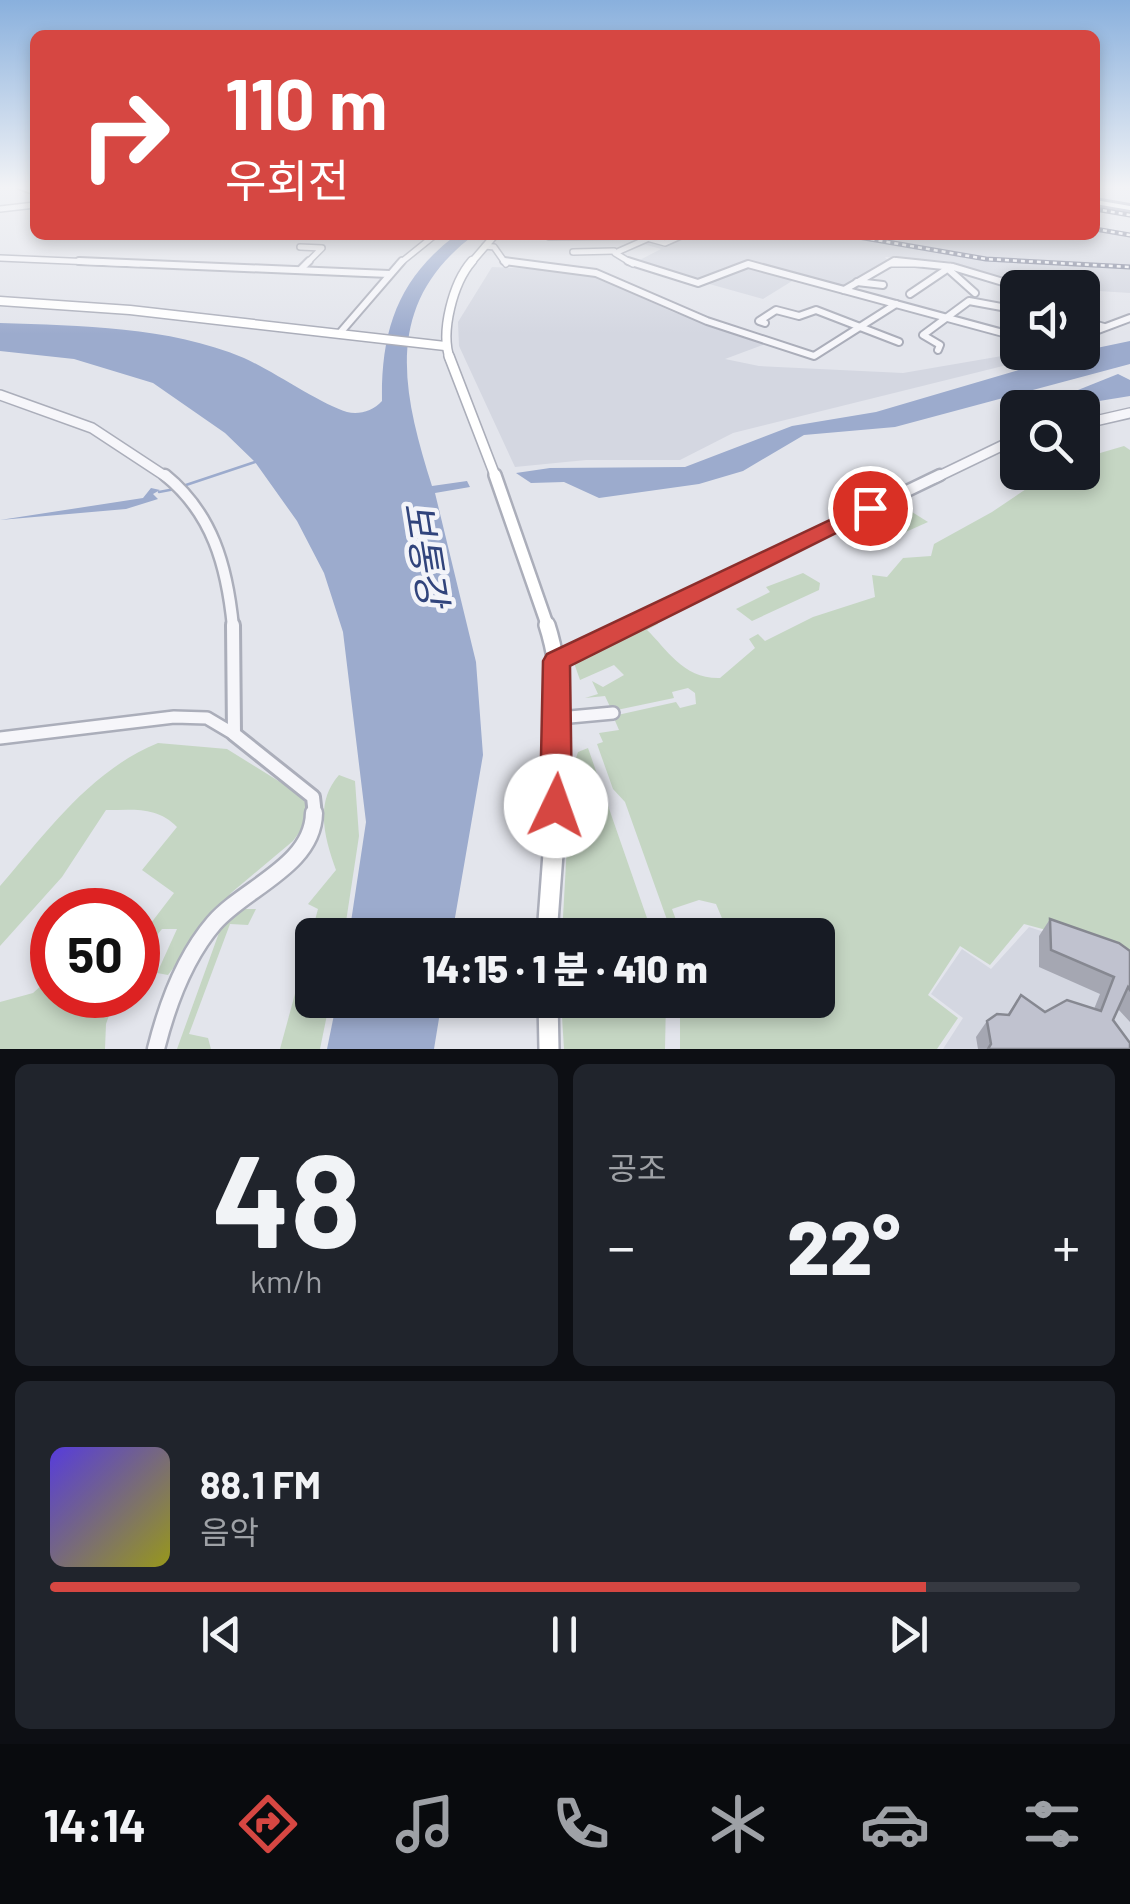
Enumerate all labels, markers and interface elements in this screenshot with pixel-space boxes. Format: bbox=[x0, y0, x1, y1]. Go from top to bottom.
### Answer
text: 110 m bbox=[225, 60, 387, 144]
icon: right bbox=[60, 70, 190, 200]
text: 우회전 bbox=[225, 152, 349, 206]
map controls bbox=[1000, 270, 1100, 490]
button: sound bbox=[1000, 270, 1100, 370]
button: search bbox=[1000, 390, 1100, 490]
pin bbox=[828, 466, 913, 551]
icon: arrive bbox=[843, 481, 898, 536]
water label: 보통강 bbox=[396, 498, 459, 614]
position arrow bbox=[504, 754, 608, 858]
speed limit sign: 50 bbox=[30, 888, 160, 1018]
text: 14:15 · 1 분 · 410 m bbox=[422, 945, 708, 991]
text: 48 bbox=[212, 1118, 361, 1274]
text: 공조 bbox=[608, 1148, 666, 1186]
text: 22° bbox=[787, 1200, 900, 1290]
text: − bbox=[608, 1212, 635, 1278]
text: + bbox=[1052, 1212, 1080, 1278]
text: km/h bbox=[250, 1261, 322, 1299]
text: 88.1 FM bbox=[200, 1461, 321, 1507]
text: 음악 bbox=[200, 1512, 259, 1550]
icon: previous bbox=[194, 1607, 249, 1662]
icon: pause bbox=[537, 1607, 592, 1662]
icon: next bbox=[881, 1607, 936, 1662]
icon: directions bbox=[233, 1789, 303, 1859]
icon: music bbox=[390, 1789, 460, 1859]
icon: phone bbox=[546, 1789, 616, 1859]
icon: climate bbox=[703, 1789, 773, 1859]
icon: car bbox=[860, 1789, 930, 1859]
icon: filters bbox=[1017, 1789, 1087, 1859]
text: 14:14 bbox=[43, 1797, 146, 1851]

